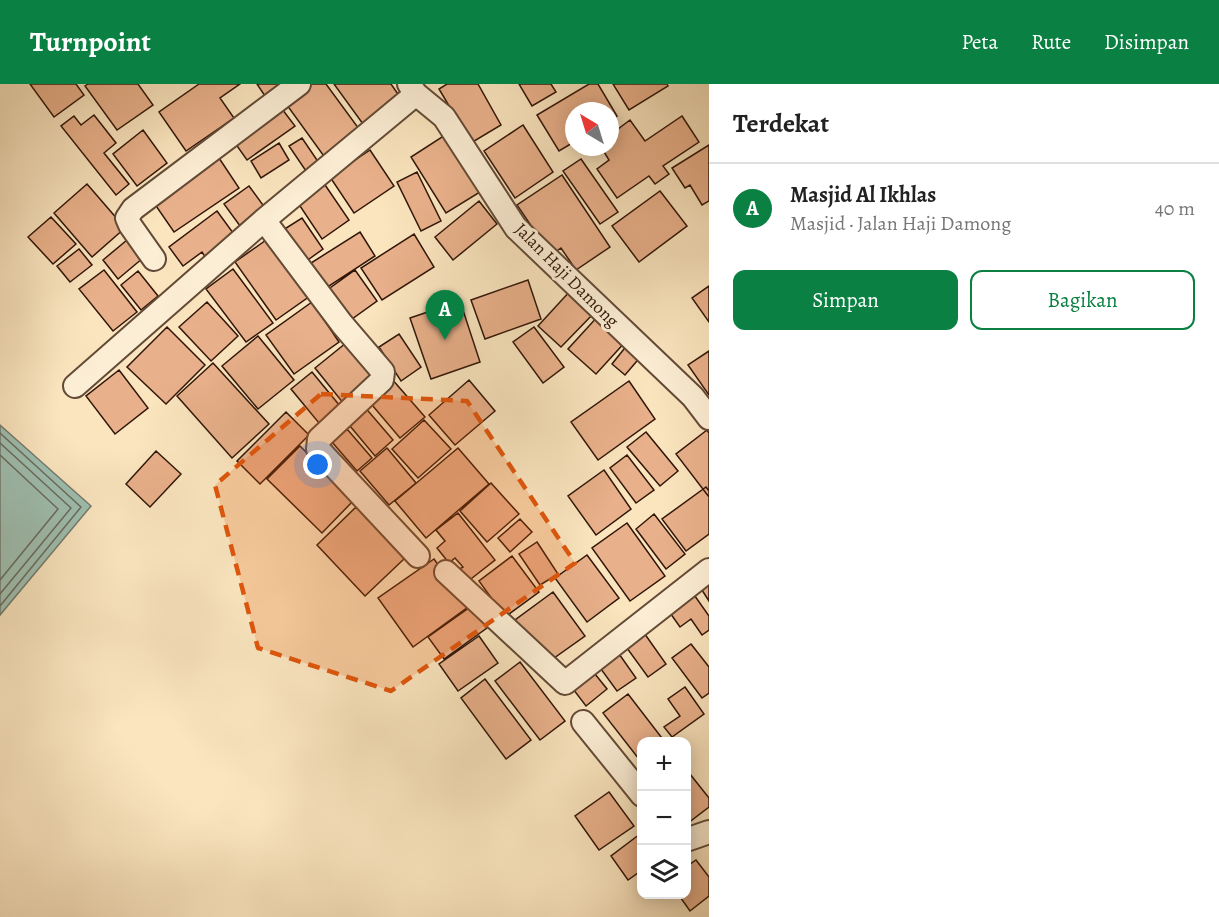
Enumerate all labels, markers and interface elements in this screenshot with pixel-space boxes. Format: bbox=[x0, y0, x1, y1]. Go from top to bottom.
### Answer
text: Turnpoint bbox=[30, 23, 151, 61]
text: Peta bbox=[961, 28, 998, 56]
text: Rute bbox=[1031, 28, 1071, 56]
text: Disimpan bbox=[1104, 28, 1189, 56]
north arrow bbox=[565, 102, 619, 156]
text: Terdekat bbox=[733, 106, 829, 141]
text: Masjid Al Ikhlas bbox=[790, 180, 936, 210]
text: A bbox=[746, 195, 759, 222]
text: 40 m bbox=[1155, 195, 1195, 222]
text: Masjid · Jalan Haji Damong bbox=[790, 210, 1011, 237]
street label: Jalan Haji Damong bbox=[510, 218, 624, 332]
button: Simpan bbox=[733, 270, 958, 330]
button: Bagikan bbox=[970, 270, 1195, 330]
pin: A bbox=[426, 290, 464, 340]
your location bbox=[303, 450, 332, 479]
map controls bbox=[637, 737, 691, 899]
button: + bbox=[637, 737, 691, 791]
button: − bbox=[637, 791, 691, 845]
button: layers bbox=[637, 845, 691, 899]

